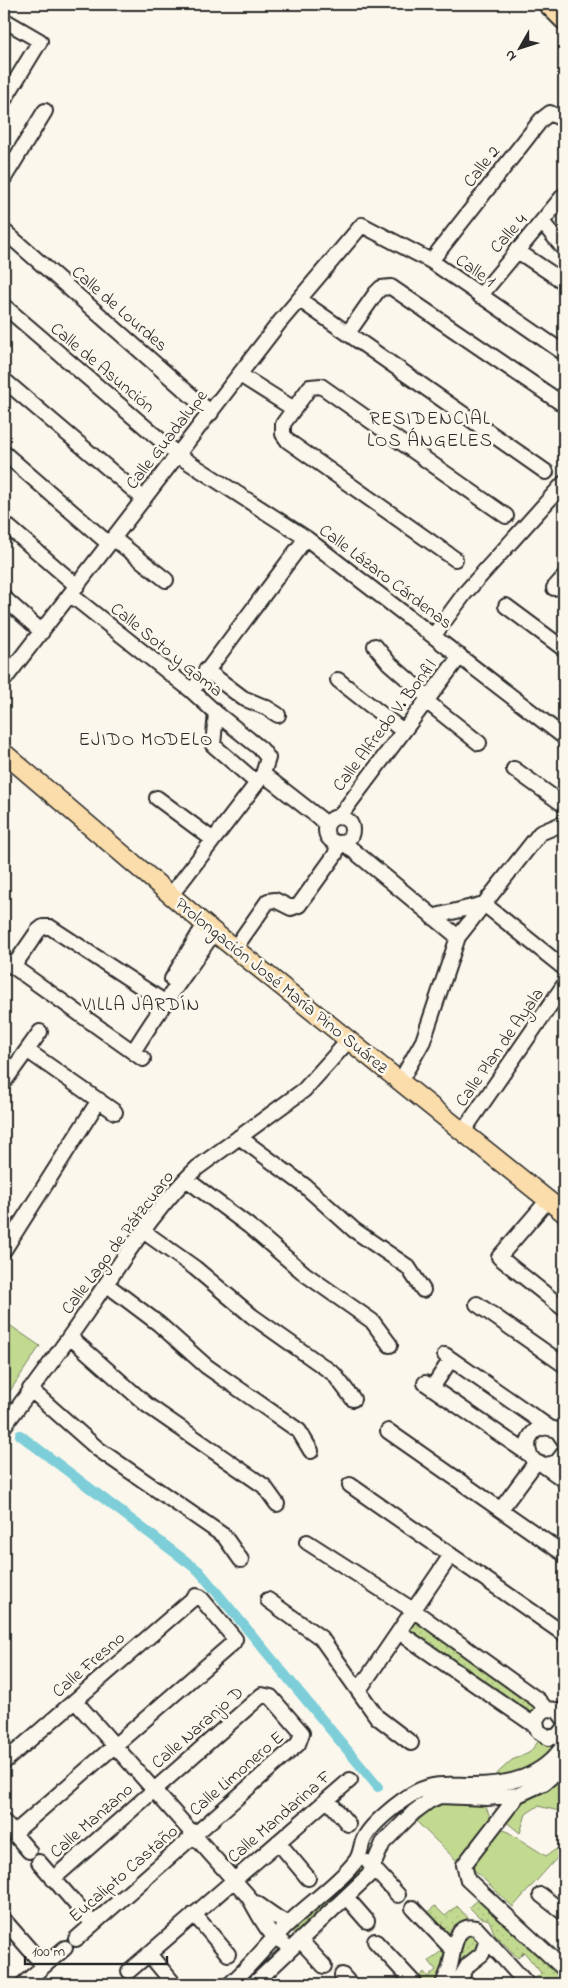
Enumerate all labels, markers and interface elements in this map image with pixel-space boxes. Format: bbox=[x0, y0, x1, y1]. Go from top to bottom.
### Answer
north arrow bbox=[496, 22, 546, 72]
text: N bbox=[500, 45, 522, 66]
street label: Calle 2 bbox=[458, 141, 507, 194]
street label: Calle 4 bbox=[485, 208, 535, 260]
street label: Calle 1 bbox=[449, 248, 501, 295]
street label: Calle de Lourdes bbox=[65, 260, 173, 359]
street label: Calle de Asunción bbox=[44, 317, 160, 420]
street label: Calle Guadalupe bbox=[120, 384, 215, 496]
district label: RESIDENCIAL LOS ÁNGELES bbox=[367, 406, 493, 455]
street label: Calle Lázaro Cárdenas bbox=[313, 519, 457, 636]
street label: Calle Soto y Gama bbox=[104, 597, 228, 704]
street label: Calle Alfredo V. Bonfil bbox=[327, 655, 444, 798]
district label: EJIDO MODELO bbox=[79, 727, 213, 754]
street label: Prolongación José María Pino Suárez bbox=[168, 892, 393, 1082]
street label: Calle Plan de Ayala bbox=[450, 983, 551, 1113]
district label: VILLA JARDÍN bbox=[81, 992, 200, 1019]
street label: Calle Lago de Pátzcuaro bbox=[56, 1166, 182, 1321]
street label: Calle Fresno bbox=[47, 1626, 132, 1705]
street label: Calle Naranjo D bbox=[146, 1681, 250, 1776]
street label: Calle Limonero E bbox=[184, 1726, 291, 1823]
street label: Calle Mandarina F bbox=[222, 1764, 339, 1870]
street label: Calle Manzano bbox=[45, 1778, 140, 1865]
street label: Eucalipto Castaño bbox=[64, 1820, 185, 1929]
scale bar bbox=[25, 1933, 168, 1965]
text: 100 m bbox=[32, 1941, 65, 1963]

